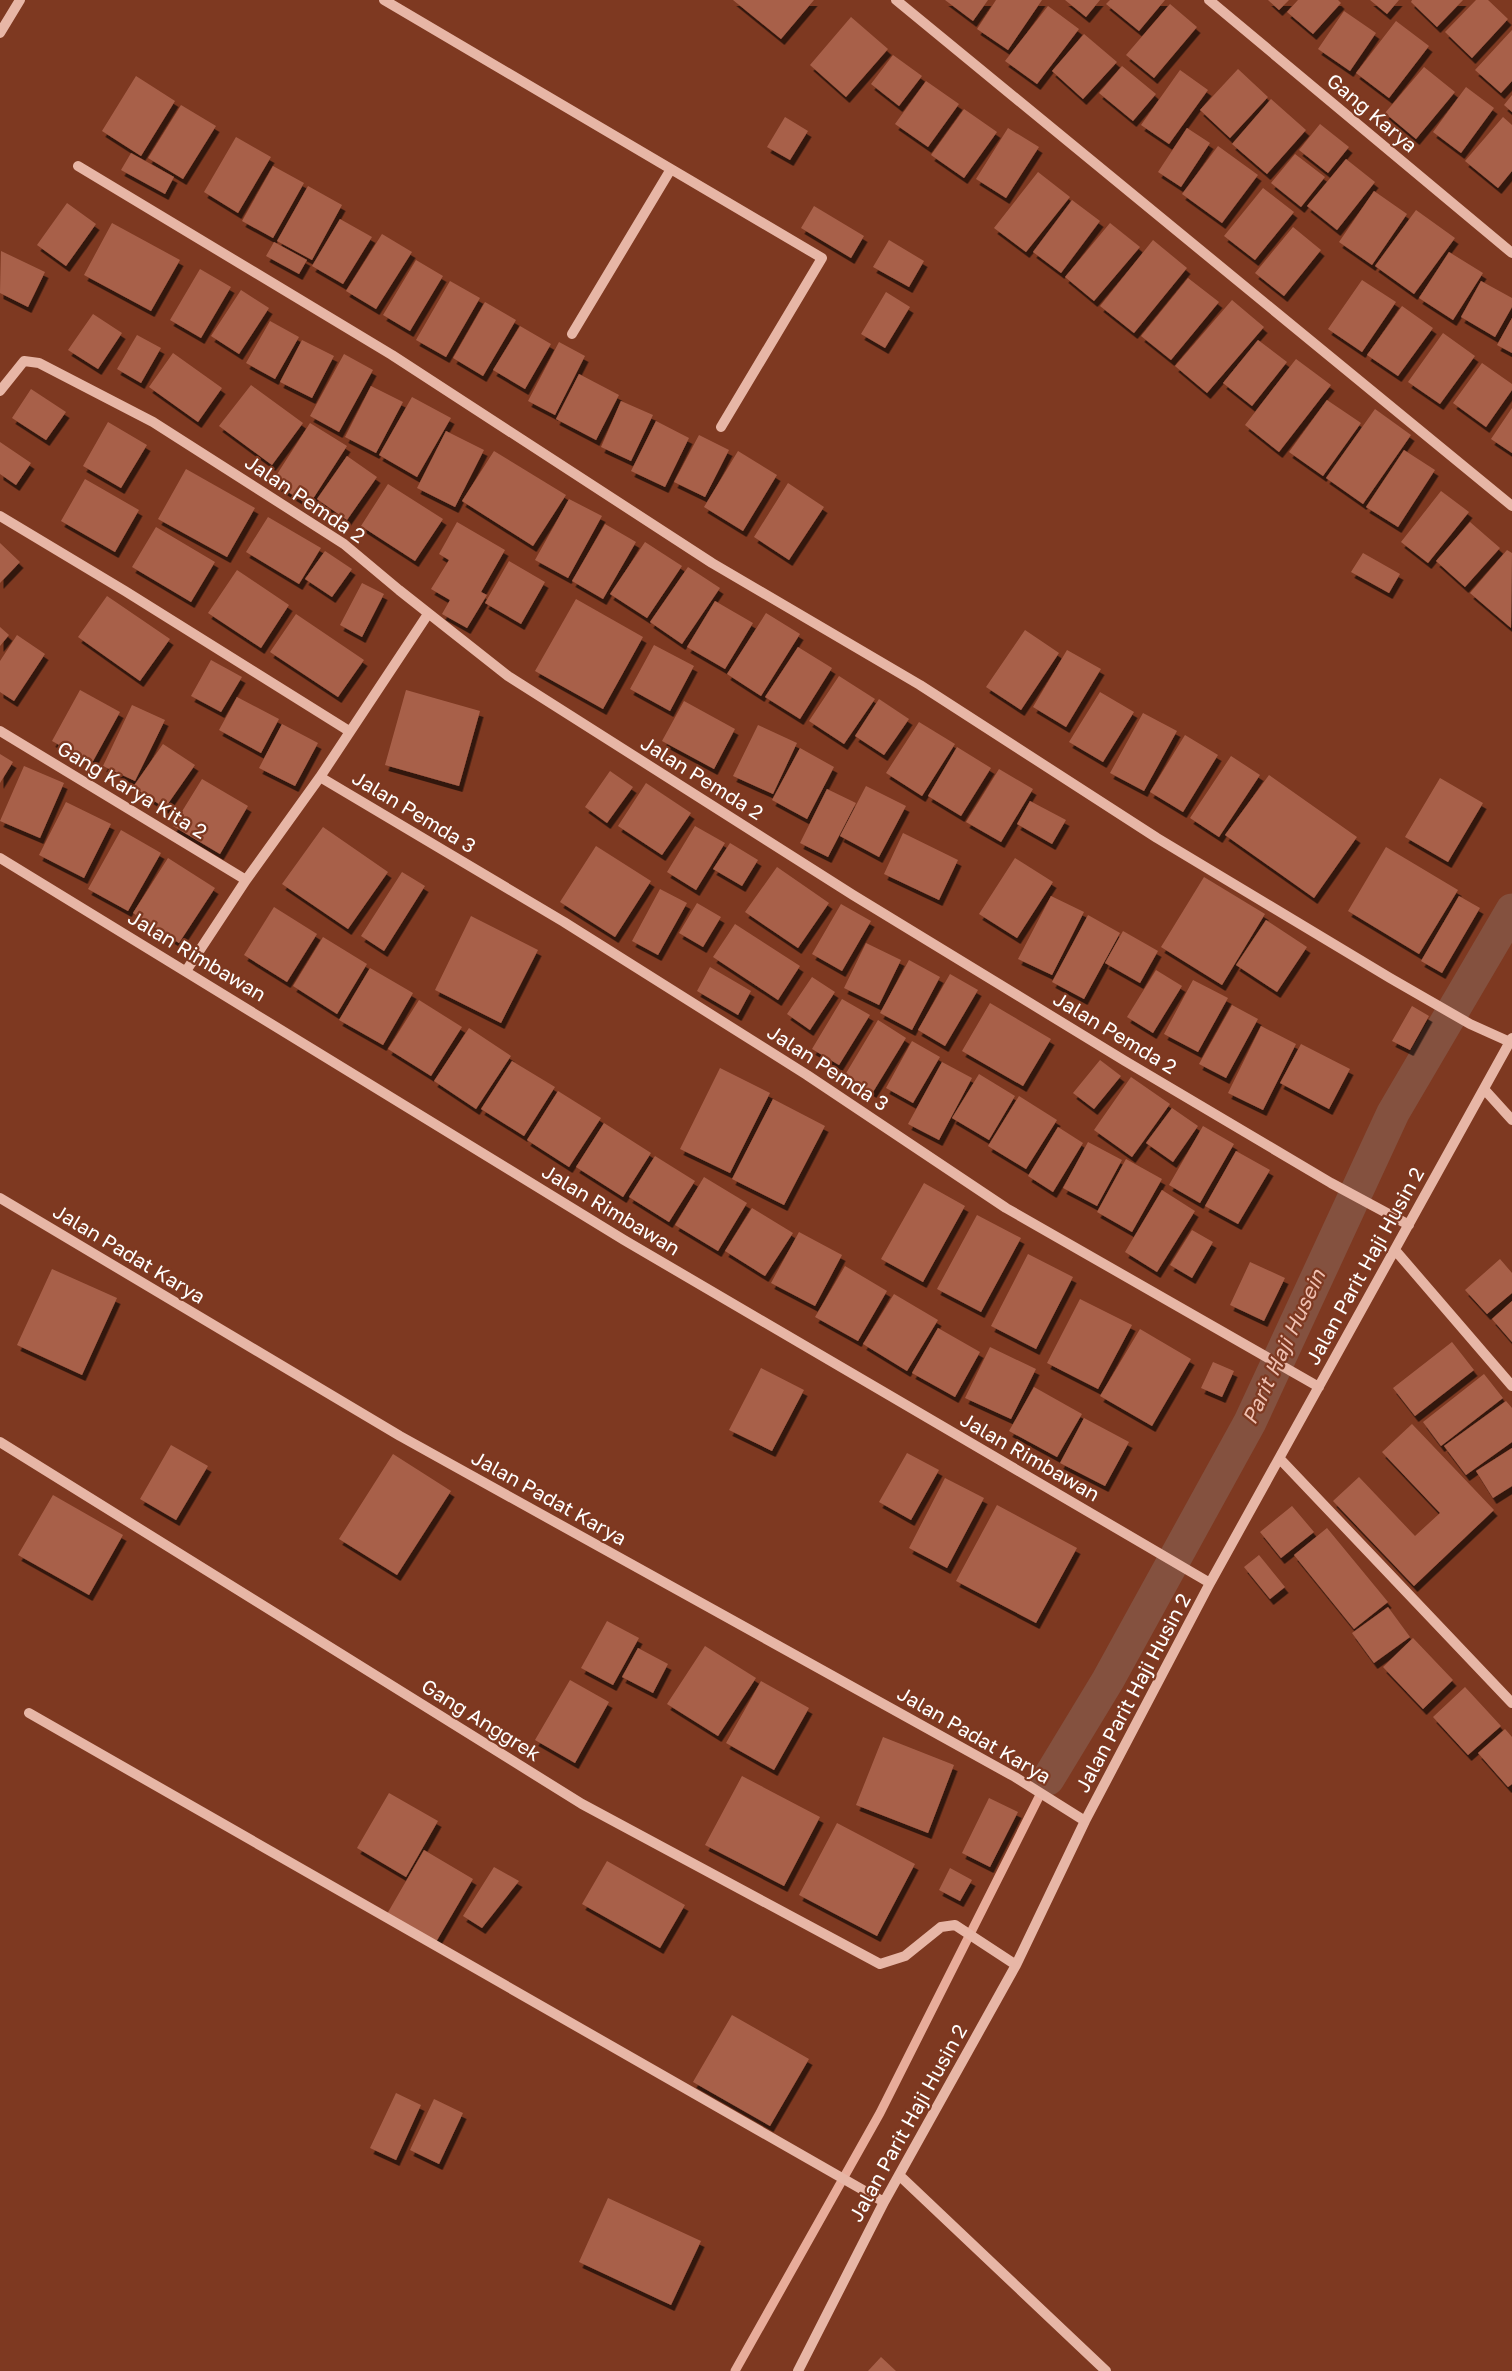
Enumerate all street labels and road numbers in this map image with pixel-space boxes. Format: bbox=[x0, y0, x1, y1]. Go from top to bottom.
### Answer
street label: Gang Karya bbox=[1323, 68, 1423, 157]
street label: Jalan Pemda 2 bbox=[241, 449, 370, 547]
street label: Jalan Pemda 2 bbox=[637, 730, 768, 824]
street label: Gang Karya Kita 2 bbox=[53, 735, 212, 843]
street label: Jalan Pemda 3 bbox=[348, 765, 481, 857]
street label: Jalan Rimbawan bbox=[124, 904, 271, 1006]
street label: Jalan Pemda 2 bbox=[1049, 986, 1182, 1078]
street label: Jalan Pemda 3 bbox=[763, 1019, 894, 1115]
street label: Jalan Rimbawan bbox=[538, 1158, 685, 1260]
street label: Jalan Parit Haji Husin 2 bbox=[1300, 1163, 1428, 1368]
street label: Jalan Padat Karya bbox=[49, 1198, 210, 1308]
street label: Jalan Rimbawan bbox=[957, 1407, 1104, 1506]
street label: Jalan Padat Karya bbox=[468, 1445, 631, 1550]
street label: Jalan Parit Haji Husin 2 bbox=[1069, 1589, 1195, 1796]
street label: Gang Anggrek bbox=[418, 1673, 545, 1765]
street label: Jalan Padat Karya bbox=[894, 1680, 1055, 1788]
street label: Jalan Parit Haji Husin 2 bbox=[843, 2020, 971, 2225]

